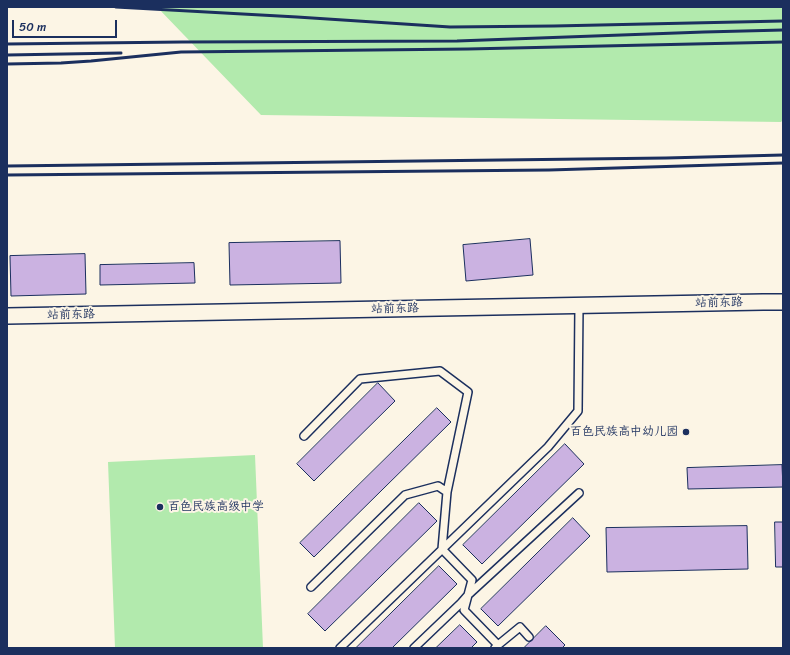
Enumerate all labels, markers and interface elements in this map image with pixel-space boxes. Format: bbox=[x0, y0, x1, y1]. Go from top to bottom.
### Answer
scale bar bbox=[14, 12, 119, 38]
text: 50 m bbox=[19, 16, 46, 38]
street label: 站前东路 bbox=[695, 295, 743, 311]
street label: 站前东路 bbox=[371, 301, 419, 317]
street label: 站前东路 bbox=[47, 307, 95, 323]
place label: 百色民族高中幼儿园 bbox=[570, 425, 678, 439]
marker: 百色民族高中幼儿园 bbox=[681, 427, 691, 437]
place label: 百色民族高级中学 bbox=[168, 500, 264, 514]
marker: 百色民族高级中学 bbox=[155, 502, 165, 512]

